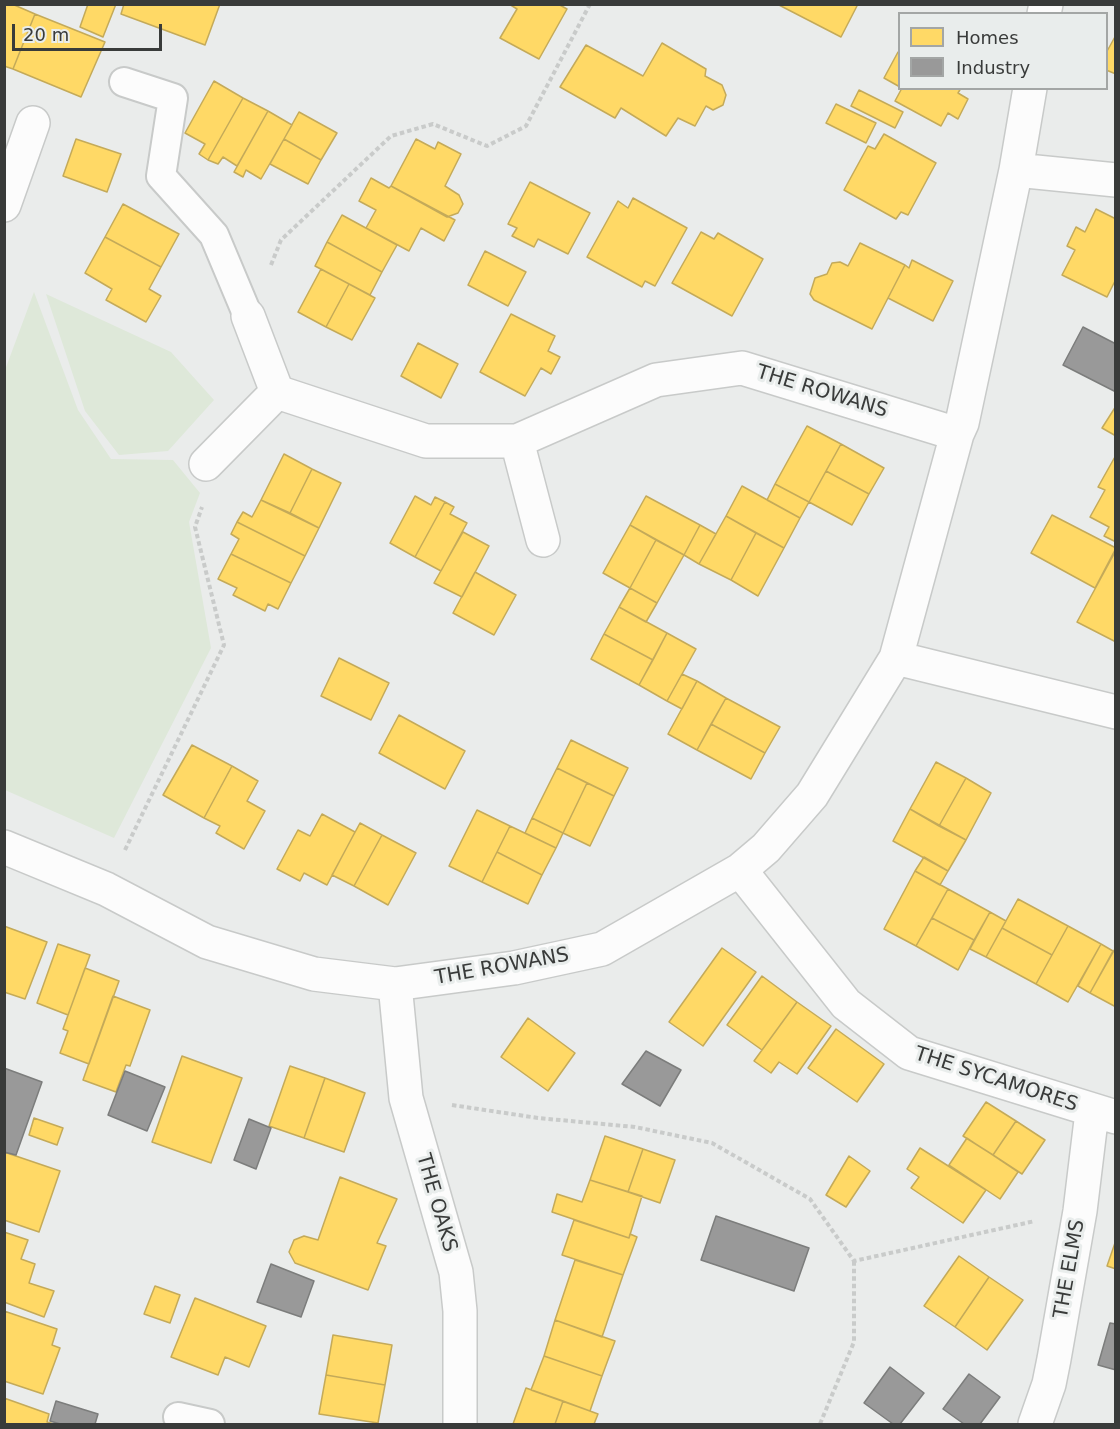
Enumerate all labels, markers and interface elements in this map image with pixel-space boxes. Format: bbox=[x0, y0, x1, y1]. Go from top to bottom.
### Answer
scale bar bbox=[15, 12, 165, 50]
legend bbox=[898, 12, 1108, 90]
text: 20 m bbox=[23, 24, 69, 45]
text: Homes bbox=[956, 27, 1019, 48]
text: Industry bbox=[956, 57, 1030, 78]
street label: THE ROWANS bbox=[754, 361, 890, 423]
street label: THE ROWANS bbox=[433, 943, 571, 991]
street label: THE SYCAMORES bbox=[911, 1042, 1081, 1118]
street label: THE OAKS bbox=[411, 1151, 461, 1255]
street label: THE ELMS bbox=[1050, 1218, 1090, 1320]

